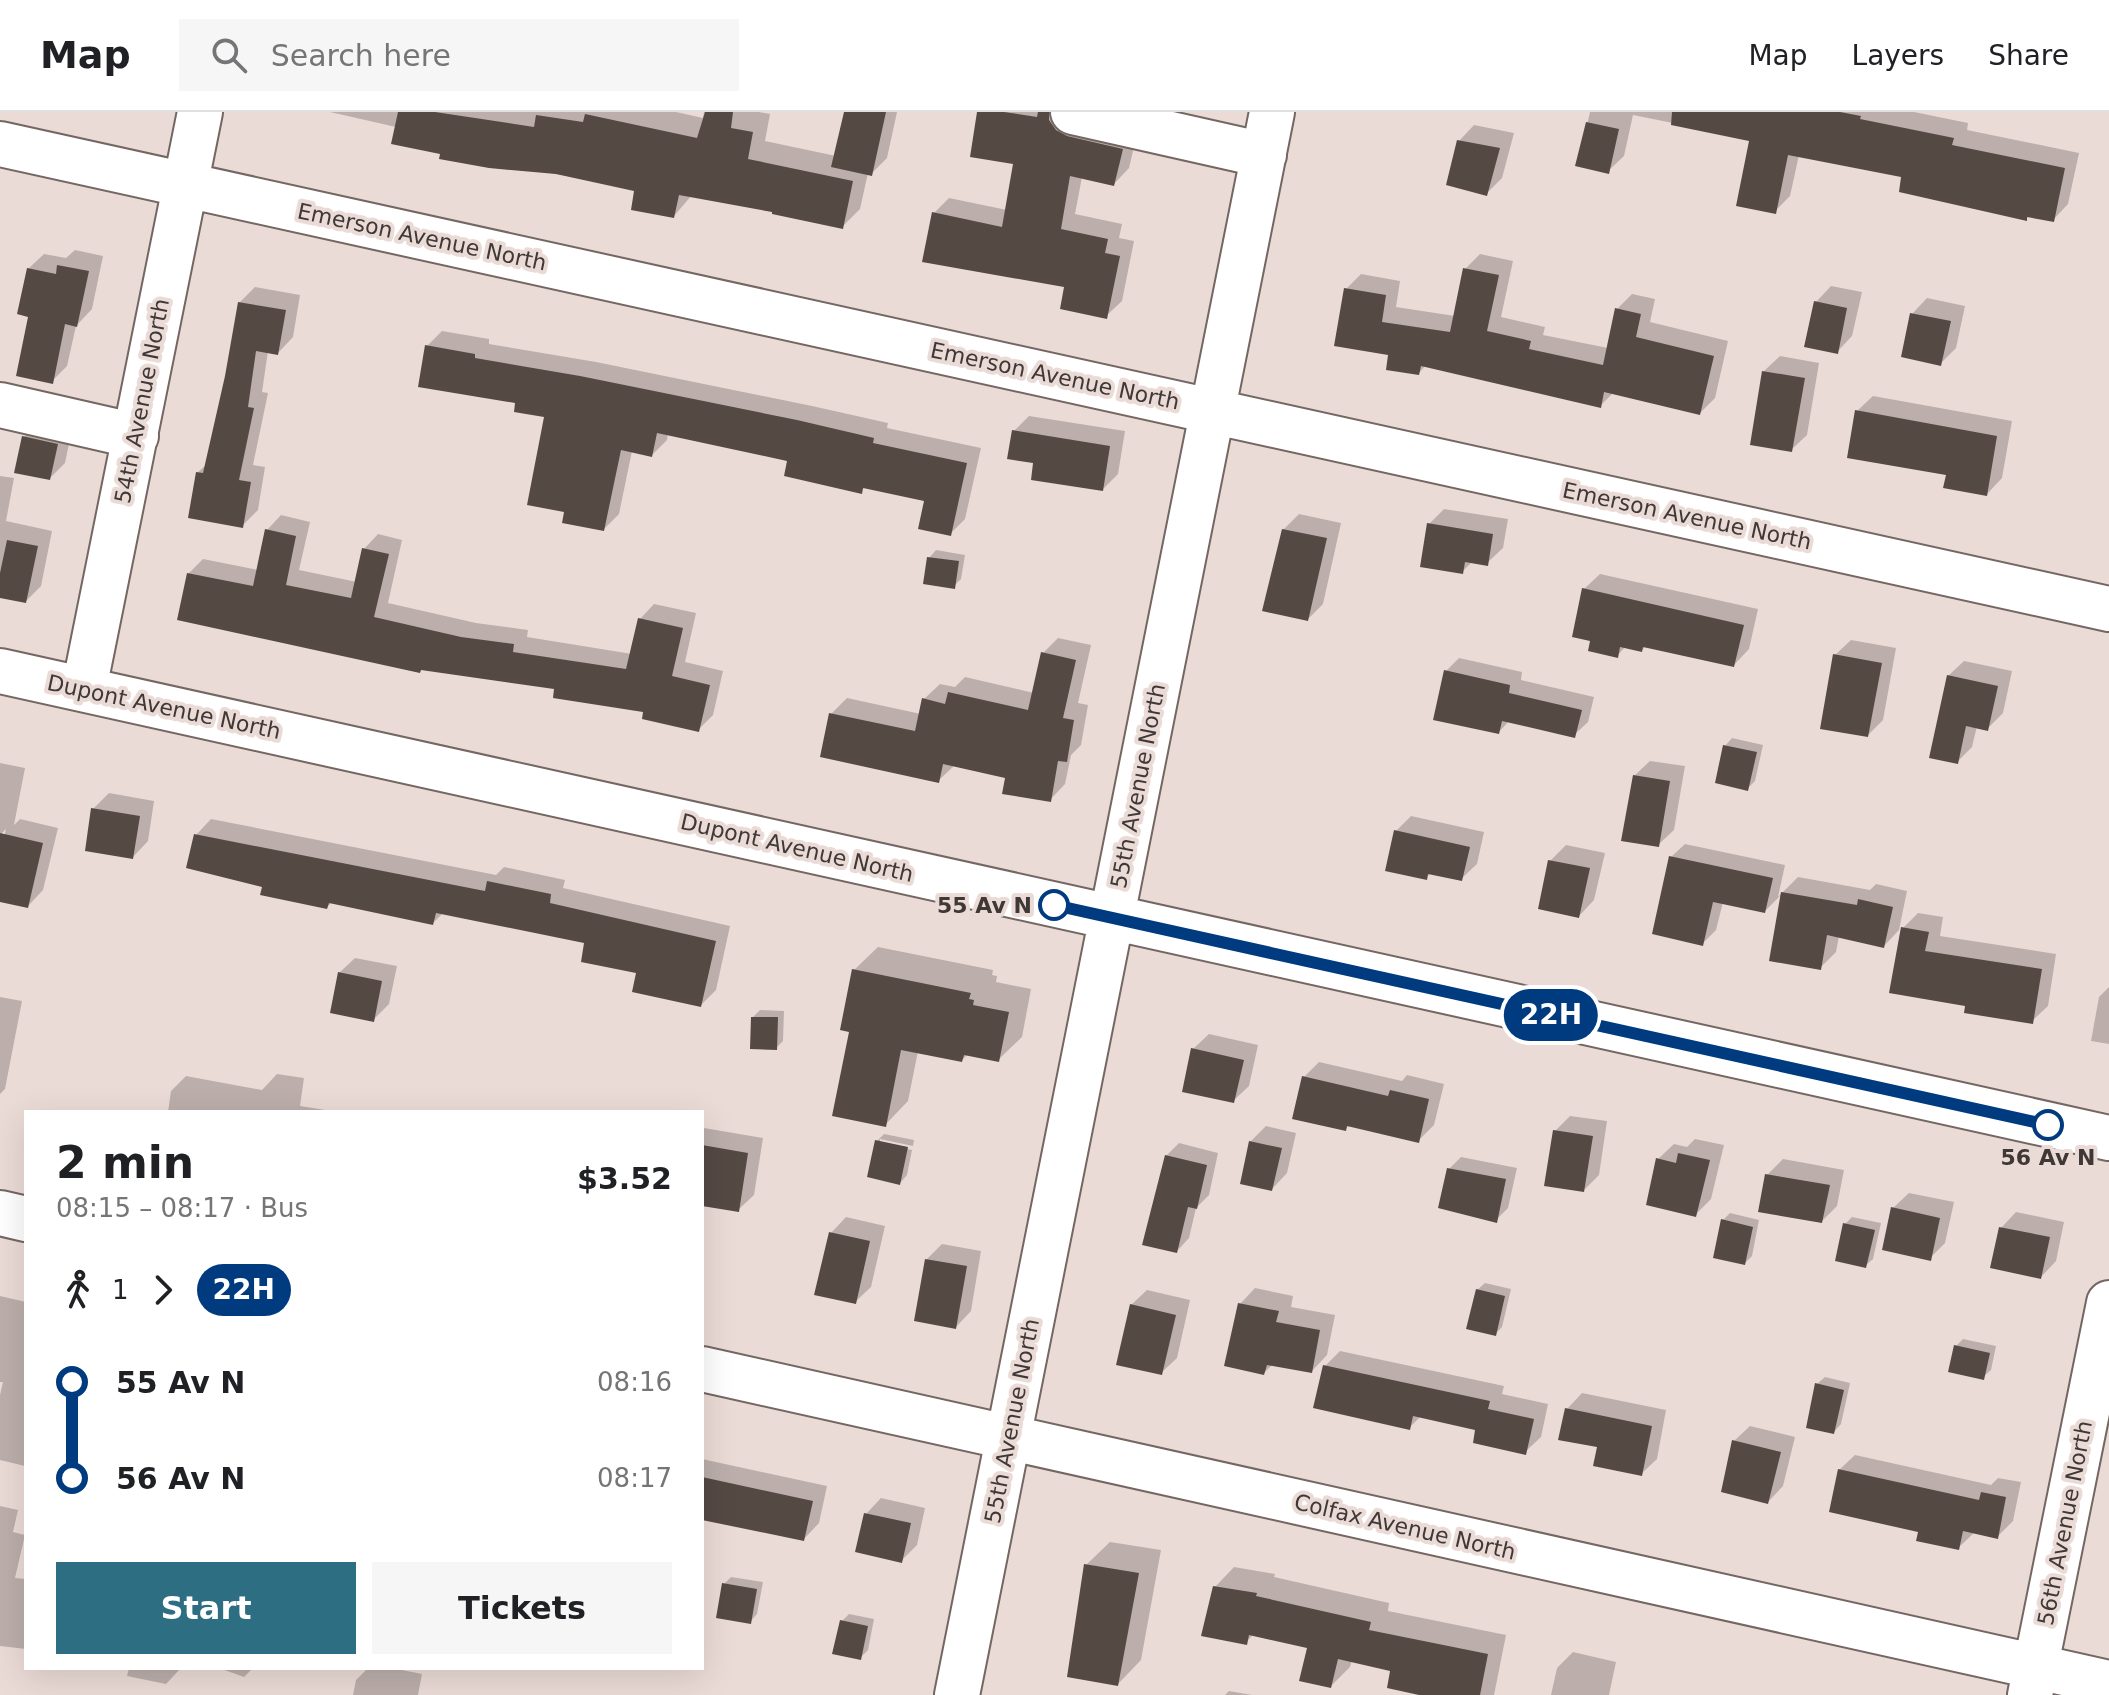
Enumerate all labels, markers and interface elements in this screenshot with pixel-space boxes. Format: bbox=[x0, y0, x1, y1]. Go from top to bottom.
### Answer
search box bbox=[179, 19, 739, 91]
text: Map bbox=[40, 33, 131, 77]
icon: search bbox=[207, 33, 251, 77]
text: Search here bbox=[271, 38, 451, 73]
text: Map bbox=[1748, 39, 1808, 72]
text: Layers bbox=[1852, 39, 1944, 72]
text: Share bbox=[1988, 39, 2069, 72]
street label: Emerson Avenue North bbox=[295, 198, 549, 276]
street label: 54th Avenue North bbox=[110, 297, 174, 505]
street label: Emerson Avenue North bbox=[928, 337, 1182, 415]
street label: Emerson Avenue North bbox=[1560, 477, 1814, 555]
street label: Dupont Avenue North bbox=[45, 670, 283, 744]
street label: 55th Avenue North bbox=[1106, 682, 1170, 890]
street label: Dupont Avenue North bbox=[678, 809, 916, 887]
marker: 55 Av N bbox=[1039, 890, 1069, 920]
place label: 55 Av N bbox=[937, 893, 1032, 918]
line badge: 22H bbox=[1505, 989, 1597, 1041]
text: 22H bbox=[1520, 998, 1582, 1031]
marker: 56 Av N bbox=[2033, 1110, 2063, 1140]
text: 2 min bbox=[56, 1137, 194, 1188]
place label: 56 Av N bbox=[2001, 1145, 2095, 1170]
text: $3.52 bbox=[577, 1161, 672, 1196]
text: 08:15 – 08:17 · Bus bbox=[56, 1193, 308, 1223]
icon: walk bbox=[56, 1268, 100, 1312]
icon: forward bbox=[141, 1268, 185, 1312]
text: 22H bbox=[213, 1273, 275, 1306]
text: 1 bbox=[112, 1275, 129, 1305]
street label: 55th Avenue North bbox=[980, 1317, 1044, 1525]
text: 55 Av N bbox=[116, 1365, 245, 1400]
text: 08:16 bbox=[597, 1367, 672, 1397]
street label: 56th Avenue North bbox=[2033, 1419, 2097, 1627]
text: 56 Av N bbox=[116, 1461, 245, 1496]
text: 08:17 bbox=[597, 1463, 672, 1493]
street label: Colfax Avenue North bbox=[1292, 1489, 1518, 1565]
button: Start bbox=[56, 1562, 356, 1654]
button: Tickets bbox=[372, 1562, 672, 1654]

